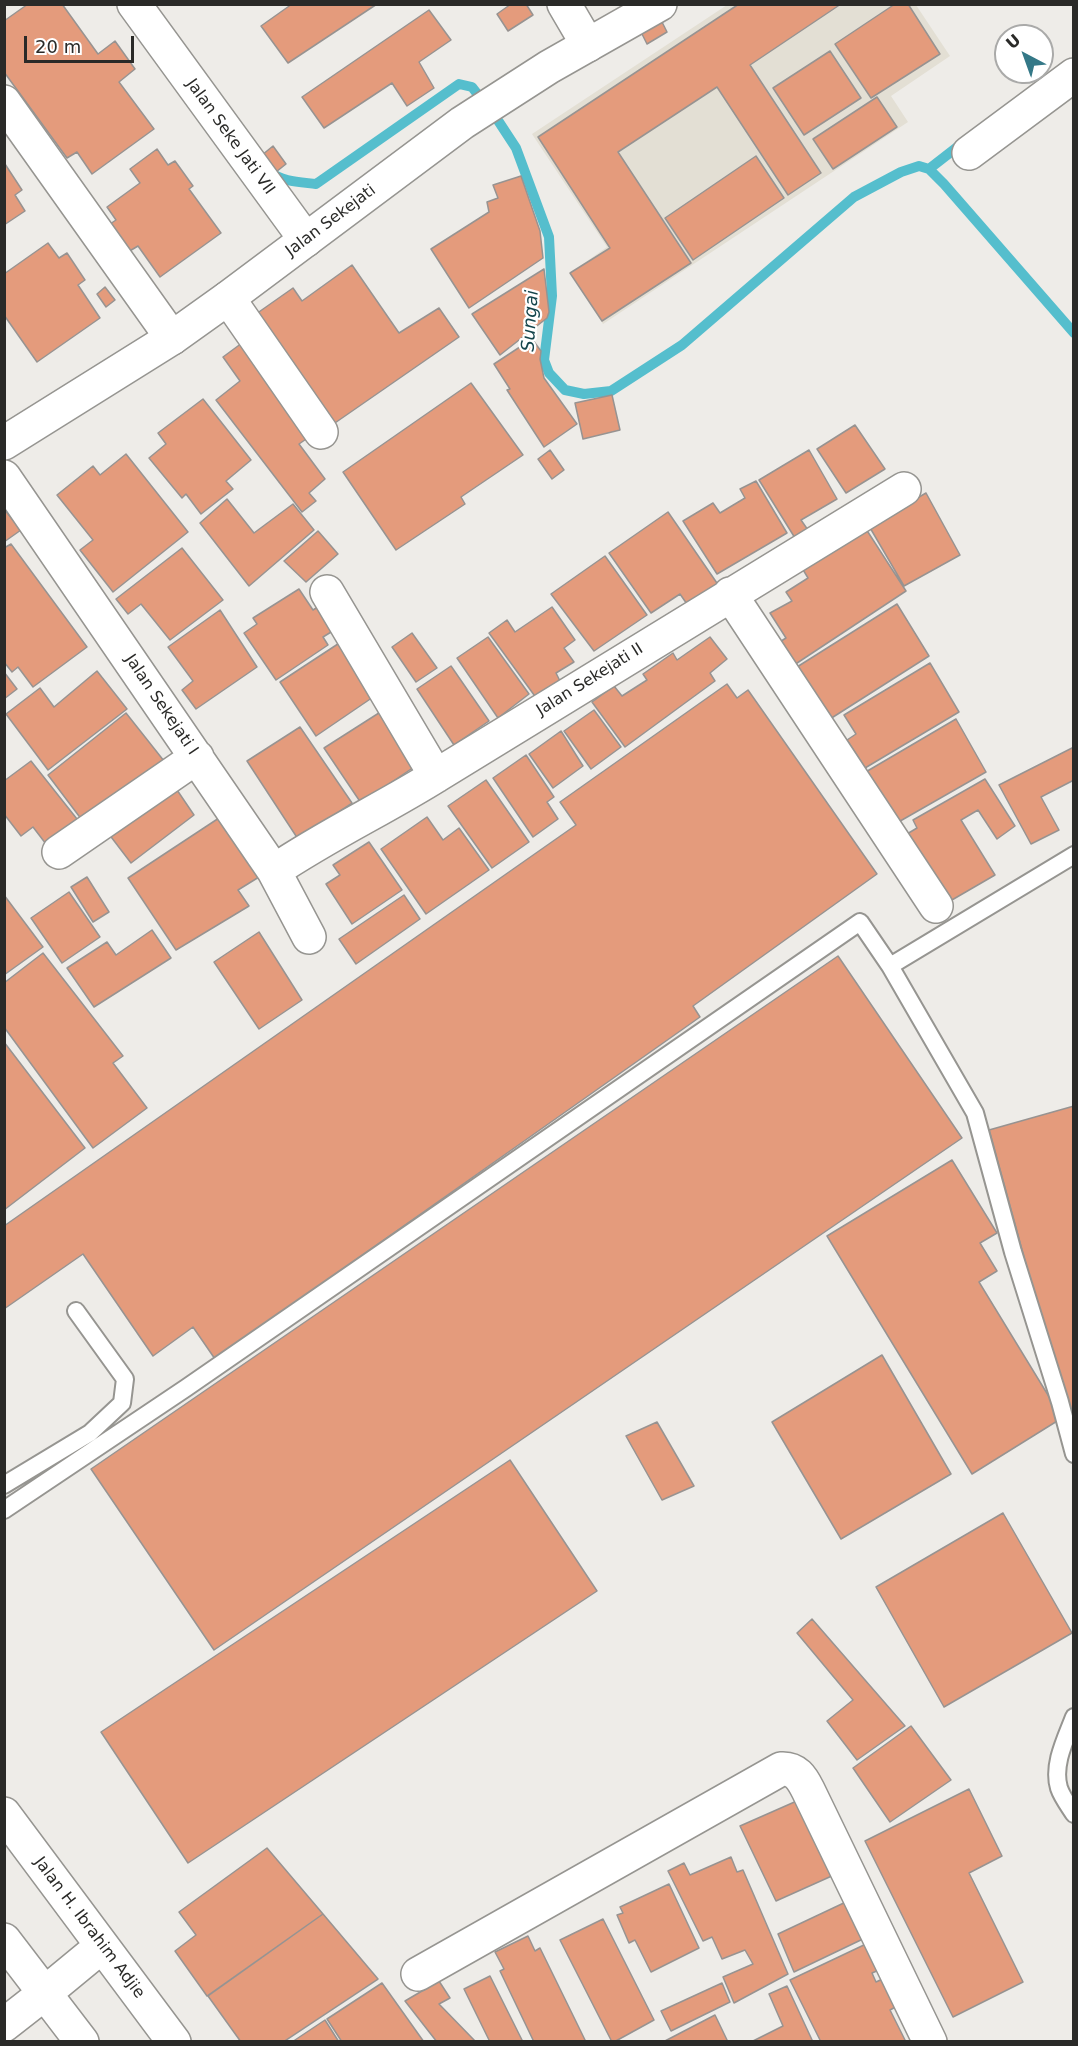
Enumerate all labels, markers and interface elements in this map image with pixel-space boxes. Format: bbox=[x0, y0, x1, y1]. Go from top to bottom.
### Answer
scale bar bbox=[27, 24, 136, 62]
north arrow bbox=[994, 24, 1054, 84]
text: U bbox=[1002, 30, 1024, 53]
text: 20 m bbox=[35, 36, 81, 57]
street label: Jalan Seke Jati VII bbox=[182, 75, 278, 199]
street label: Jalan Sekejati bbox=[282, 181, 380, 261]
water label: Sungai bbox=[518, 289, 544, 353]
street label: Jalan Sekejati II bbox=[533, 640, 647, 720]
street label: Jalan Sekejati I bbox=[120, 651, 202, 759]
street label: Jalan H. Ibrahim Adjie bbox=[30, 1854, 148, 2002]

